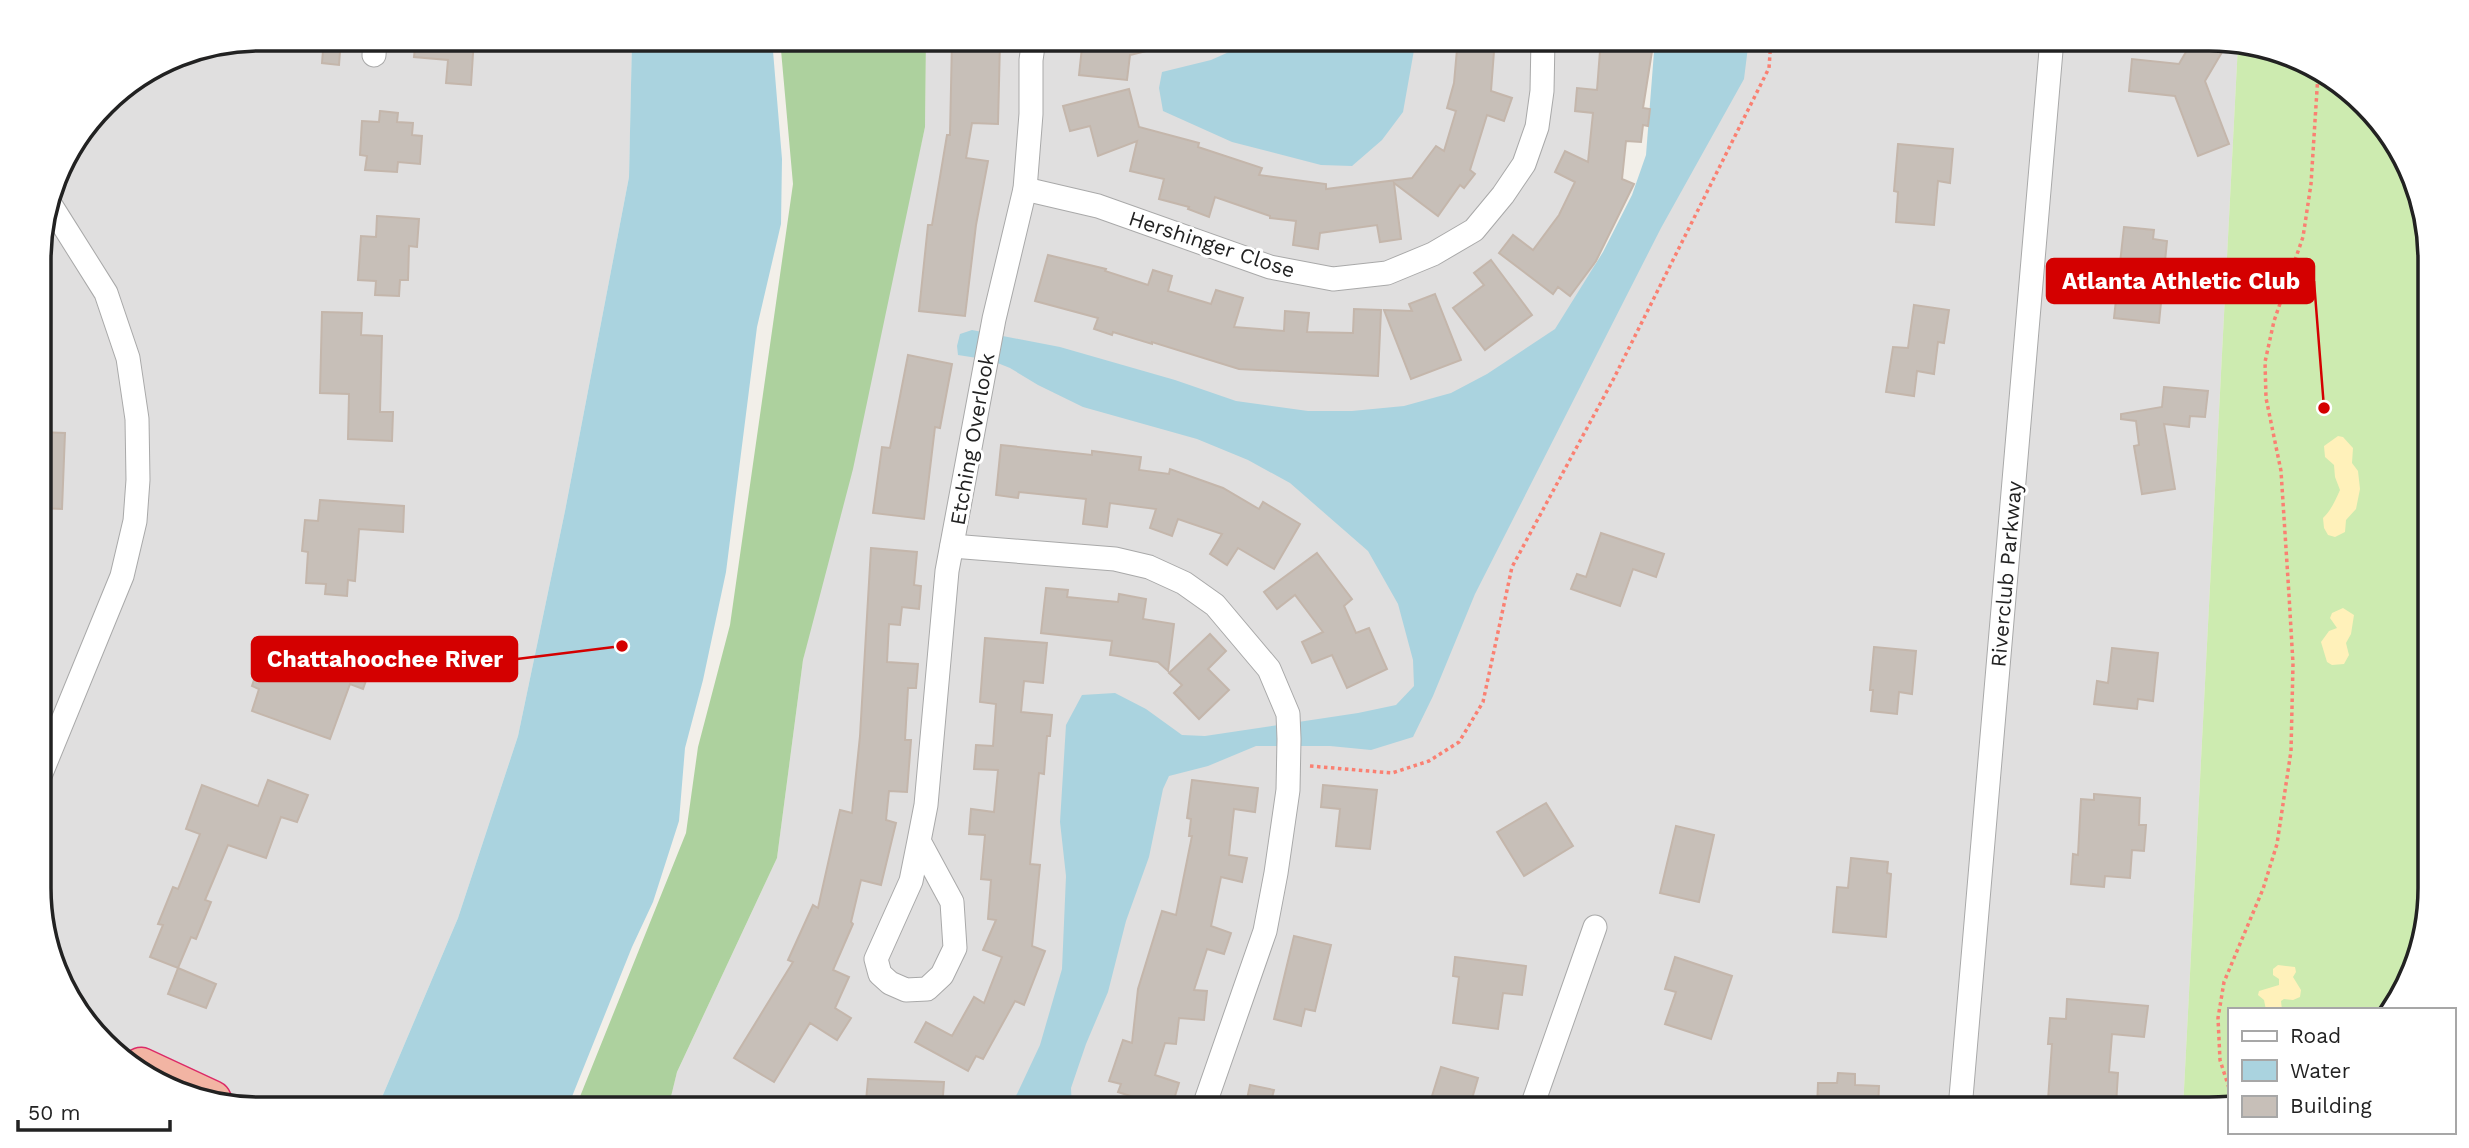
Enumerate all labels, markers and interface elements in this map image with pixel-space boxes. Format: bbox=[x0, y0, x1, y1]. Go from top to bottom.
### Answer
street label: Hershinger Close bbox=[1126, 205, 1298, 283]
callout: Atlanta Athletic Club bbox=[2047, 259, 2314, 303]
text: Atlanta Athletic Club bbox=[2062, 268, 2300, 295]
street label: Etching Overlook bbox=[945, 351, 999, 527]
street label: Riverclub Parkway bbox=[1985, 480, 2027, 668]
callout: Chattahoochee River bbox=[252, 637, 517, 681]
text: Chattahoochee River bbox=[267, 646, 503, 673]
legend bbox=[2228, 1008, 2455, 1134]
text: Road bbox=[2290, 1023, 2341, 1048]
text: Water bbox=[2290, 1058, 2351, 1083]
scale bar bbox=[18, 1088, 170, 1132]
text: Building bbox=[2290, 1093, 2372, 1118]
text: 50 m bbox=[28, 1100, 80, 1125]

